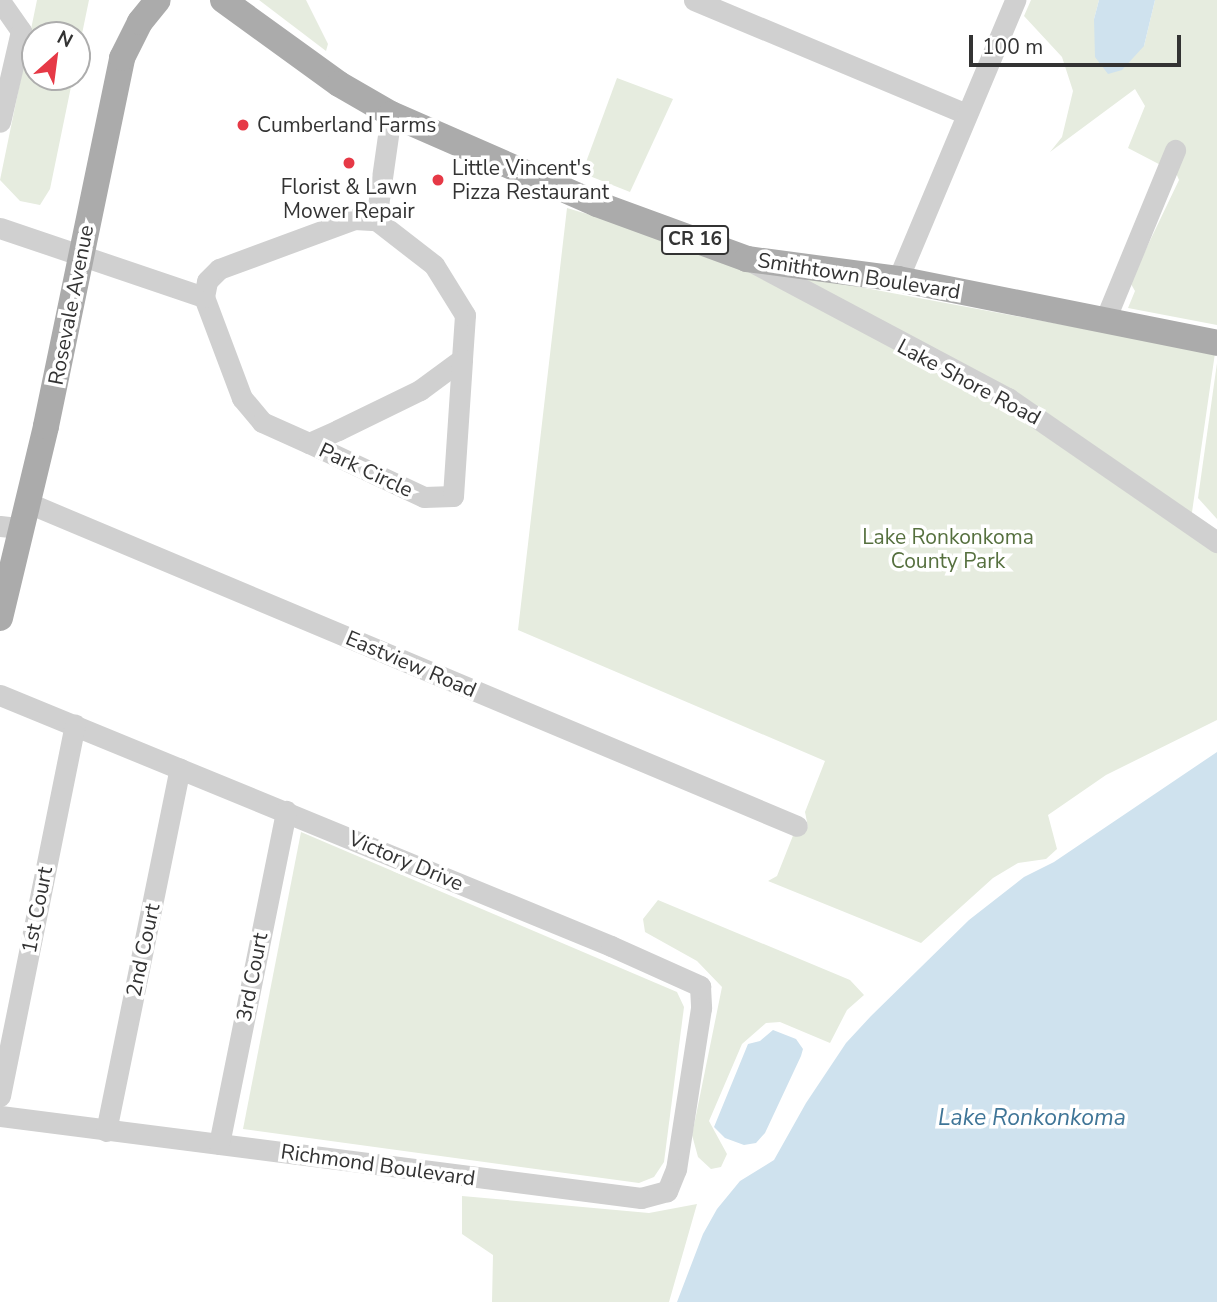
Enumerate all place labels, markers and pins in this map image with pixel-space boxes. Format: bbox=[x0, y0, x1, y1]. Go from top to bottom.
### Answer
place label: Cumberland Farms bbox=[257, 112, 436, 138]
marker: Cumberland Farms bbox=[235, 117, 251, 133]
marker: Florist & Lawn Mower Repair bbox=[341, 155, 357, 171]
place label: Little Vincent's Pizza Restaurant bbox=[452, 155, 609, 205]
marker: Little Vincent's Pizza Restaurant bbox=[430, 172, 446, 188]
place label: Florist & Lawn Mower Repair bbox=[281, 174, 417, 224]

